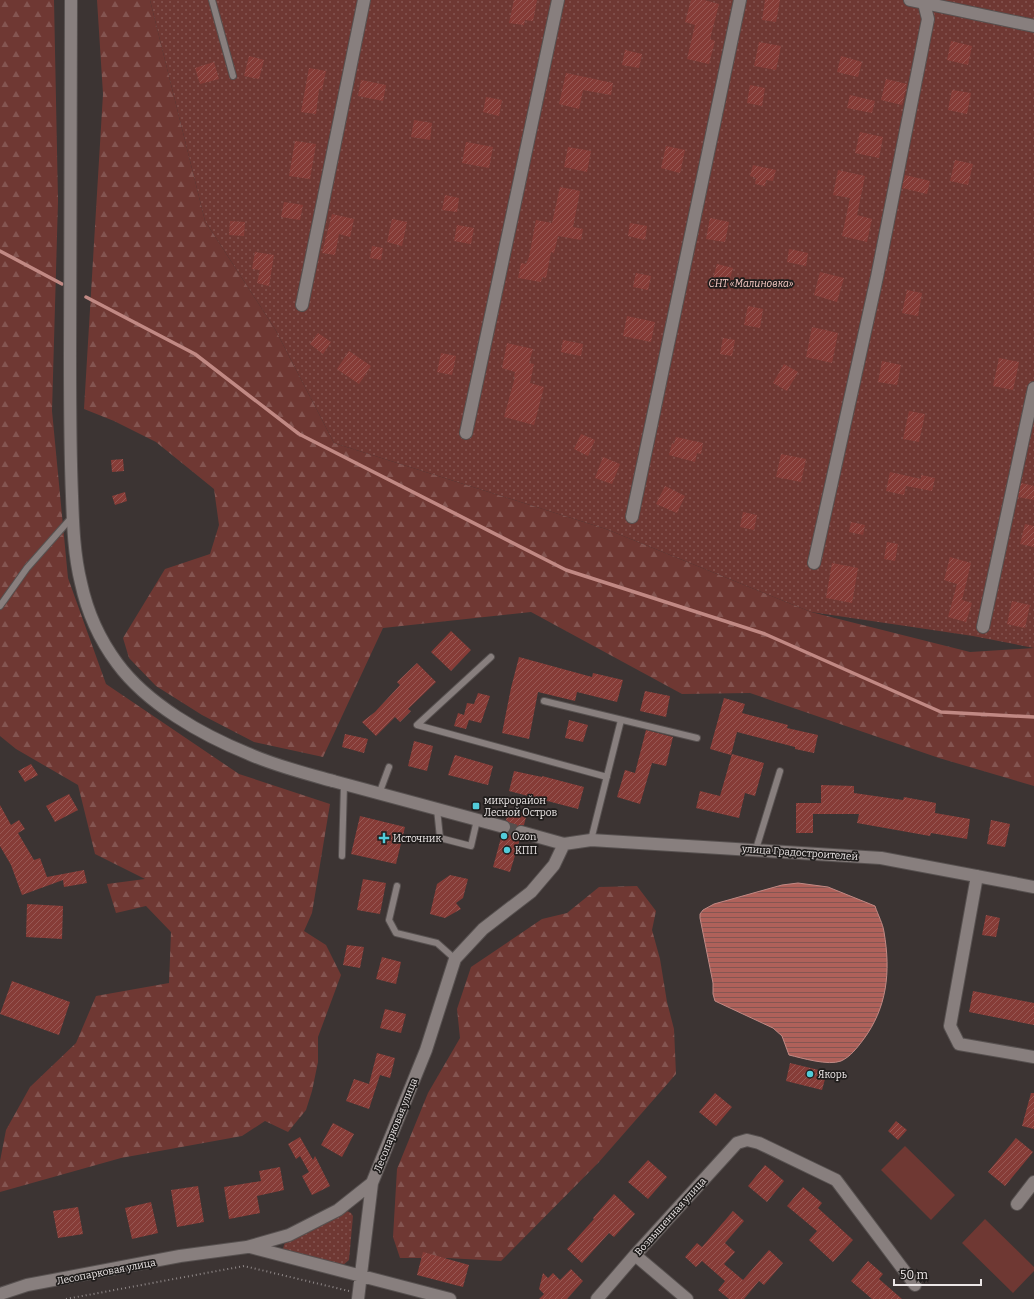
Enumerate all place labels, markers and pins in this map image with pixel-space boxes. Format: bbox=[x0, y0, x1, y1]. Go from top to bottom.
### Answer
place label: микрорайон Лесной Остров bbox=[484, 795, 557, 819]
marker: микрорайон Лесной Остров bbox=[471, 801, 481, 811]
marker: Ozon bbox=[499, 831, 509, 841]
place label: Ozon bbox=[512, 831, 537, 843]
marker: Источник bbox=[378, 832, 390, 844]
place label: Источник bbox=[393, 833, 441, 845]
marker: КПП bbox=[502, 845, 512, 855]
place label: КПП bbox=[515, 845, 538, 857]
marker: Якорь bbox=[805, 1069, 815, 1079]
place label: Якорь bbox=[818, 1069, 847, 1081]

